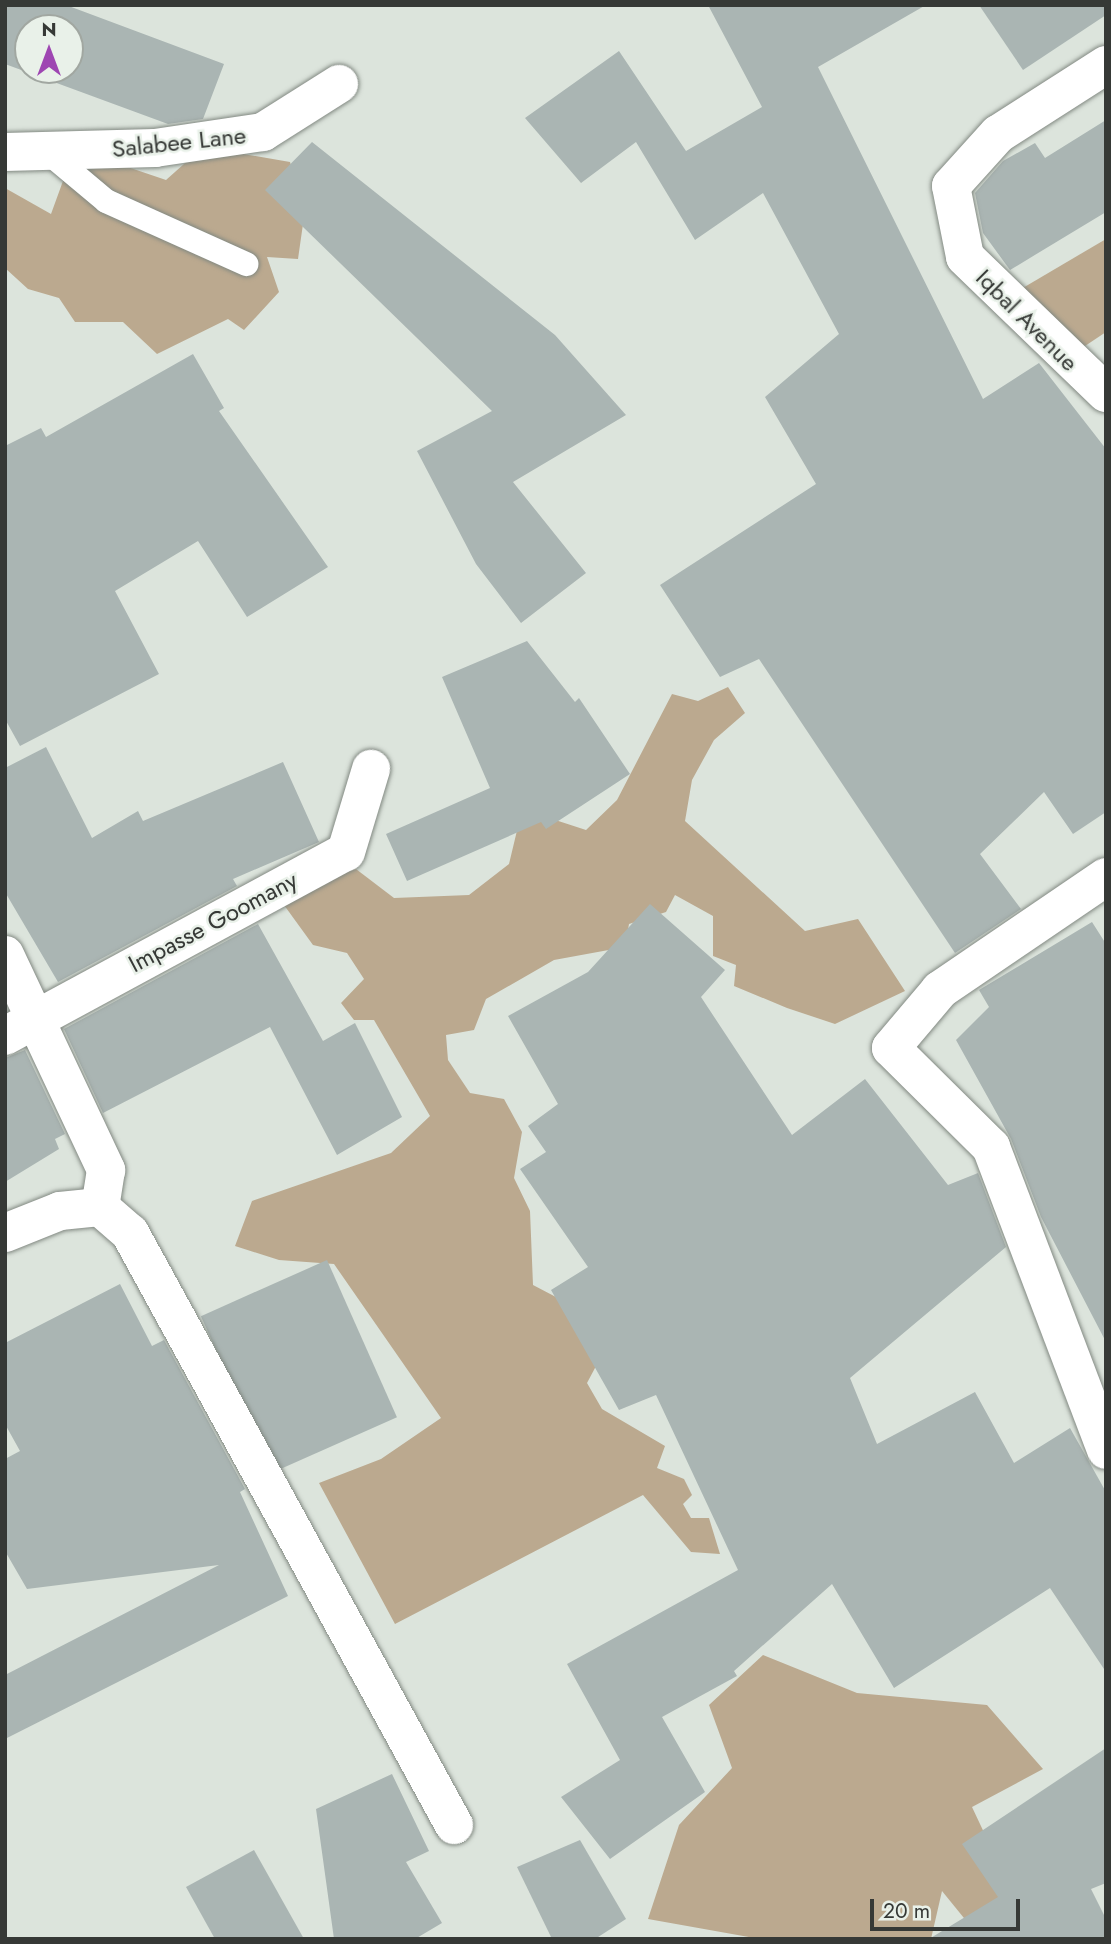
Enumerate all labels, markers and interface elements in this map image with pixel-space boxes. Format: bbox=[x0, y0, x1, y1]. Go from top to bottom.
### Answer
north arrow bbox=[14, 14, 84, 84]
text: N bbox=[41, 16, 57, 43]
street label: Salabee Lane bbox=[111, 121, 247, 163]
street label: Iqbal Avenue bbox=[970, 263, 1084, 377]
street label: Impasse Goomany bbox=[124, 865, 302, 979]
scale bar bbox=[873, 1884, 1024, 1928]
text: 20 m bbox=[883, 1896, 930, 1926]

